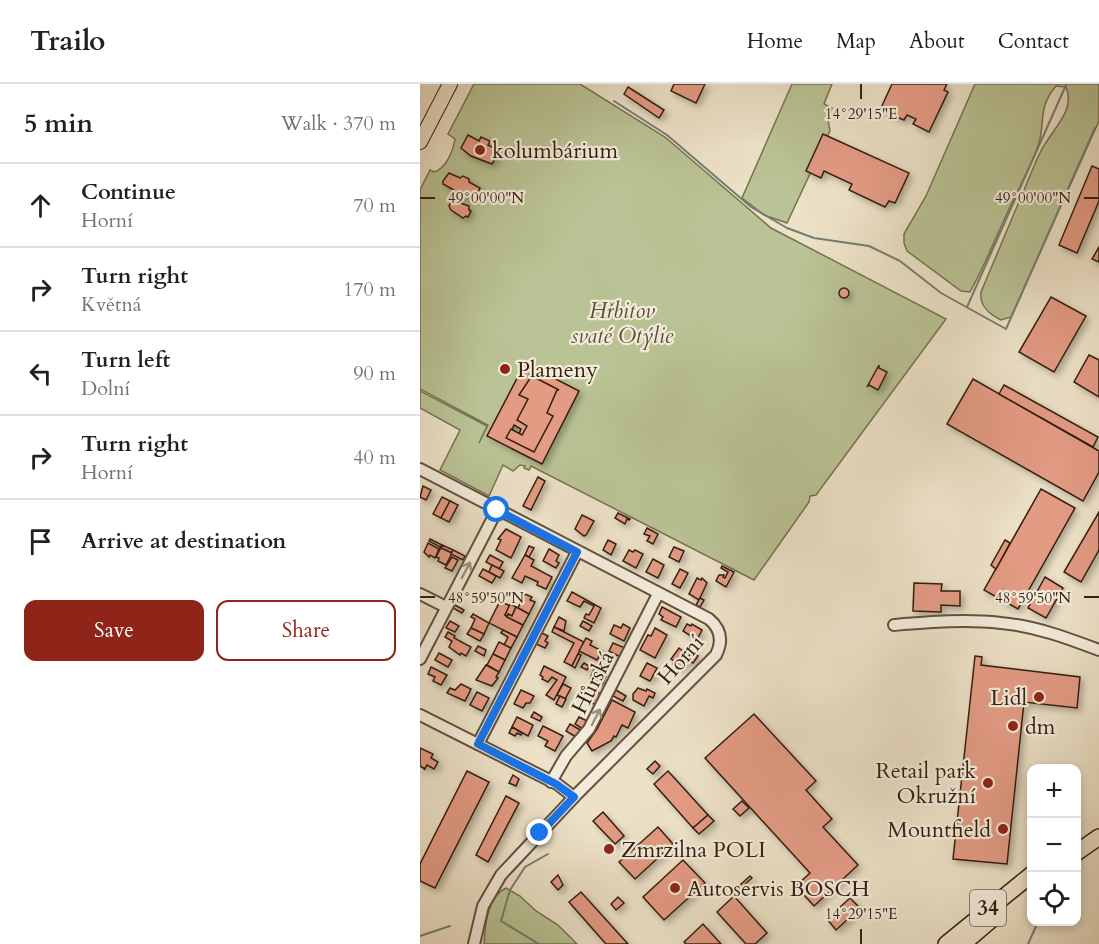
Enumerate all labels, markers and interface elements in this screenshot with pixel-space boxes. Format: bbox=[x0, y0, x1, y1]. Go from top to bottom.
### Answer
text: Trailo bbox=[30, 22, 105, 60]
text: Home bbox=[747, 27, 803, 56]
text: Map bbox=[836, 27, 876, 56]
text: About bbox=[909, 27, 965, 56]
text: Contact bbox=[998, 27, 1069, 56]
text: 14°29'15"E bbox=[825, 104, 897, 124]
text: 5 min bbox=[24, 106, 93, 141]
text: Walk · 370 m bbox=[281, 110, 396, 137]
place label: kolumbárium bbox=[492, 136, 619, 166]
marker: kolumbárium bbox=[473, 143, 487, 157]
text: Continue bbox=[81, 177, 176, 207]
text: 49°00'00"N bbox=[448, 188, 524, 208]
text: 49°00'00"N bbox=[995, 188, 1071, 208]
icon: ahead bbox=[24, 189, 57, 222]
text: 70 m bbox=[353, 192, 396, 219]
text: Horní bbox=[81, 207, 133, 234]
text: Turn right bbox=[81, 261, 188, 291]
icon: right bbox=[24, 273, 57, 306]
text: 170 m bbox=[343, 276, 396, 303]
text: Květná bbox=[81, 291, 141, 318]
park label: Hřbitov svaté Otýlie bbox=[571, 296, 674, 351]
text: Turn left bbox=[81, 345, 170, 375]
place label: Plameny bbox=[517, 355, 598, 385]
icon: left bbox=[24, 357, 57, 390]
text: 90 m bbox=[353, 360, 396, 387]
marker: Plameny bbox=[498, 362, 512, 376]
text: Dolní bbox=[81, 375, 130, 402]
text: Turn right bbox=[81, 429, 188, 459]
icon: right bbox=[24, 441, 57, 474]
text: 40 m bbox=[353, 444, 396, 471]
text: Horní bbox=[81, 459, 133, 486]
route start bbox=[483, 496, 509, 522]
icon: arrive bbox=[24, 525, 57, 558]
text: Arrive at destination bbox=[81, 526, 286, 556]
one-way arrow bbox=[460, 562, 472, 579]
text: 48°59'50"N bbox=[448, 588, 524, 608]
text: 48°59'50"N bbox=[995, 588, 1071, 608]
button: Save bbox=[24, 600, 204, 661]
button: Share bbox=[216, 600, 396, 661]
street label: Horní bbox=[651, 628, 711, 691]
street label: Hůrská bbox=[564, 645, 622, 719]
place label: Lidl bbox=[990, 683, 1027, 713]
marker: Lidl bbox=[1032, 690, 1046, 704]
one-way arrow bbox=[591, 708, 602, 726]
place label: dm bbox=[1025, 712, 1056, 742]
marker: dm bbox=[1006, 719, 1020, 733]
place label: Retail park Okružní bbox=[876, 756, 976, 811]
map controls bbox=[1027, 764, 1081, 926]
button: + bbox=[1027, 764, 1081, 818]
marker: Retail park Okružní bbox=[981, 776, 995, 790]
place label: Mountfield bbox=[887, 815, 991, 845]
button: − bbox=[1027, 818, 1081, 872]
route end bbox=[526, 819, 552, 845]
marker: Mountfield bbox=[996, 822, 1010, 836]
place label: Zmrzilna POLI bbox=[621, 835, 766, 865]
marker: Zmrzilna POLI bbox=[602, 842, 616, 856]
button: locate bbox=[1027, 872, 1081, 926]
place label: Autoservis BOSCH bbox=[687, 874, 870, 904]
marker: Autoservis BOSCH bbox=[668, 881, 682, 895]
road number: 34 bbox=[970, 890, 1006, 926]
text: 14°29'15"E bbox=[825, 904, 897, 924]

